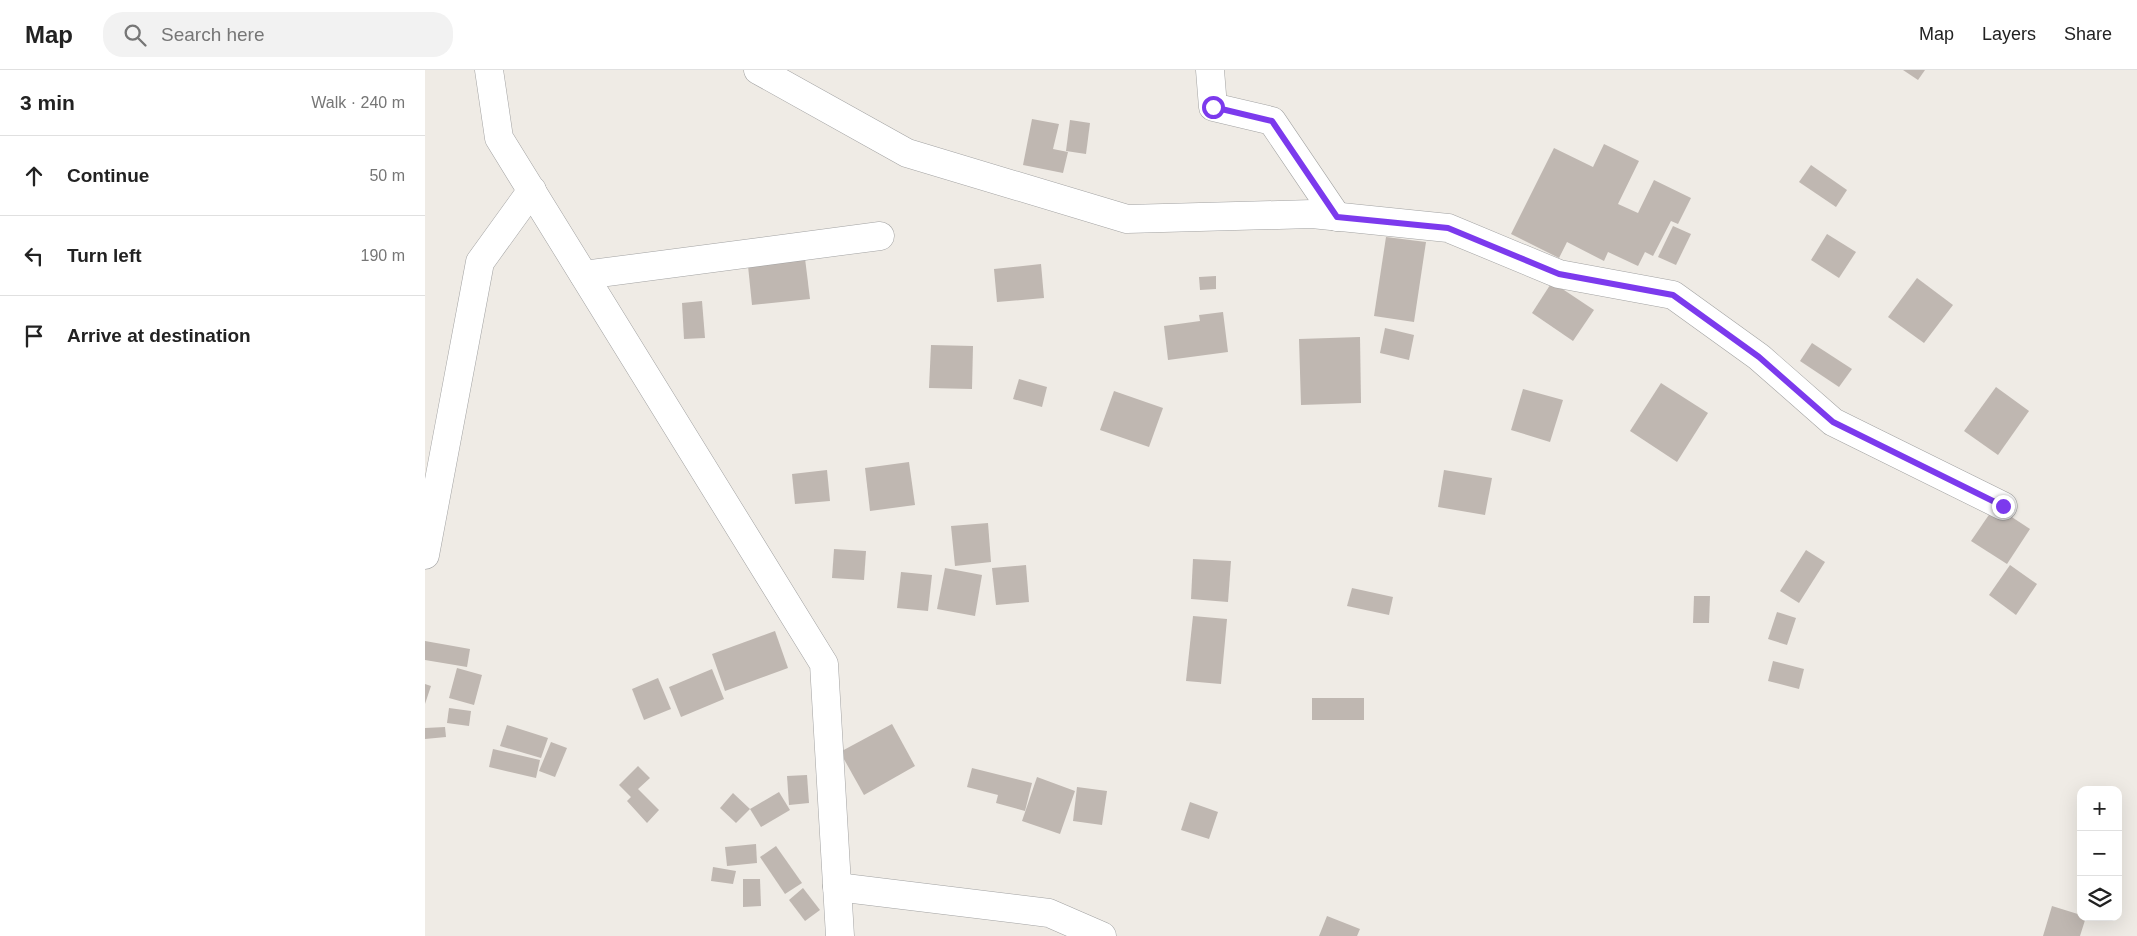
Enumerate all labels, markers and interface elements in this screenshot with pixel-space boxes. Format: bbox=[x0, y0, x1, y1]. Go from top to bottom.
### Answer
search box bbox=[103, 12, 453, 57]
text: Map bbox=[25, 21, 73, 48]
icon: search bbox=[121, 21, 149, 49]
text: Search here bbox=[161, 24, 265, 45]
text: Map bbox=[1919, 24, 1954, 44]
text: Layers bbox=[1982, 24, 2036, 44]
text: Share bbox=[2064, 24, 2112, 44]
text: 3 min bbox=[20, 91, 75, 114]
text: Walk · 240 m bbox=[311, 94, 405, 111]
route start bbox=[1202, 96, 1225, 119]
icon: ahead bbox=[20, 162, 48, 190]
text: Continue bbox=[67, 165, 149, 186]
text: 50 m bbox=[369, 167, 405, 184]
icon: left bbox=[20, 242, 48, 270]
text: Turn left bbox=[67, 245, 142, 266]
text: 190 m bbox=[361, 247, 405, 264]
icon: arrive bbox=[20, 322, 48, 350]
text: Arrive at destination bbox=[67, 325, 251, 346]
route end bbox=[1992, 495, 2015, 518]
map controls bbox=[2077, 786, 2122, 921]
button: + bbox=[2077, 786, 2122, 831]
button: − bbox=[2077, 831, 2122, 876]
button: layers bbox=[2077, 876, 2122, 921]

